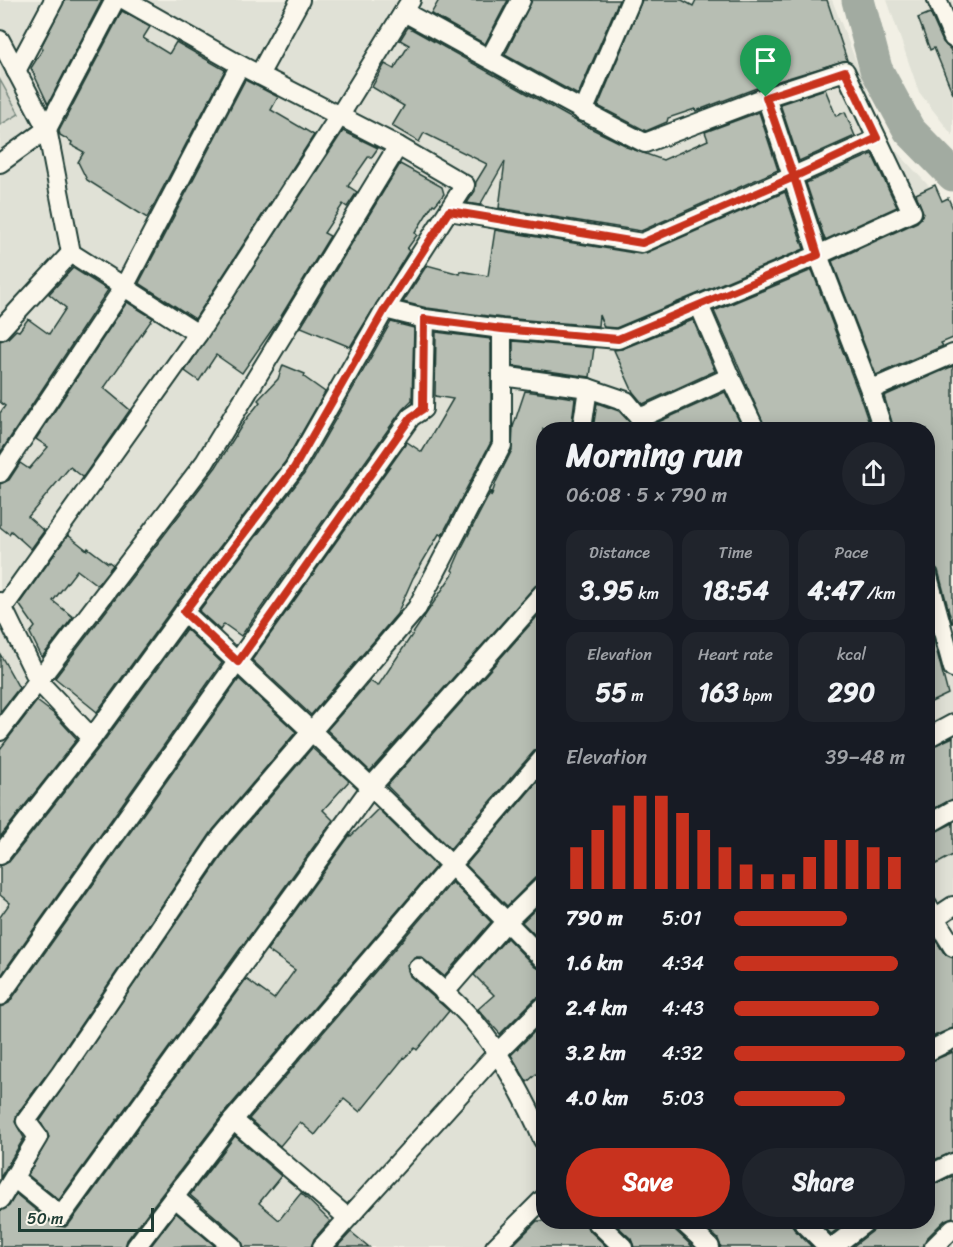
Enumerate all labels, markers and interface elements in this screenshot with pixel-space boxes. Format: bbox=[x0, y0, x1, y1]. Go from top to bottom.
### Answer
pin bbox=[740, 35, 791, 97]
icon: arrive bbox=[749, 44, 782, 77]
text: Morning run bbox=[566, 426, 742, 484]
button: share bbox=[842, 442, 905, 505]
text: 06:08 · 5 × 790 m bbox=[566, 478, 727, 513]
text: Distance bbox=[589, 538, 650, 567]
text: Time bbox=[719, 538, 752, 567]
text: Pace bbox=[835, 538, 868, 567]
text: 3.95 bbox=[580, 567, 634, 613]
text: 18:54 bbox=[702, 567, 769, 613]
text: 4:47 bbox=[807, 567, 863, 613]
text: km bbox=[634, 579, 659, 608]
text: /km bbox=[863, 579, 896, 608]
text: Elevation bbox=[587, 640, 652, 669]
text: Heart rate bbox=[698, 640, 773, 669]
text: kcal bbox=[837, 640, 866, 669]
text: 55 bbox=[595, 669, 627, 715]
text: 163 bbox=[699, 669, 739, 715]
text: 290 bbox=[828, 669, 875, 715]
text: m bbox=[627, 681, 644, 710]
text: bpm bbox=[739, 681, 772, 710]
text: Elevation bbox=[566, 740, 647, 775]
text: 39–48 m bbox=[825, 740, 905, 775]
text: 790 m bbox=[566, 901, 623, 936]
text: 5:01 bbox=[662, 901, 701, 936]
text: 1.6 km bbox=[566, 946, 623, 981]
text: 4:34 bbox=[662, 946, 704, 981]
text: 2.4 km bbox=[566, 991, 627, 1026]
text: 4:43 bbox=[662, 991, 704, 1026]
text: 3.2 km bbox=[566, 1036, 626, 1071]
text: 4:32 bbox=[662, 1036, 703, 1071]
text: 4.0 km bbox=[566, 1081, 628, 1116]
text: 5:03 bbox=[662, 1081, 704, 1116]
button: Save bbox=[566, 1148, 730, 1217]
button: Share bbox=[742, 1148, 905, 1217]
text: 50 m bbox=[27, 1204, 63, 1233]
scale bar bbox=[18, 1205, 154, 1232]

